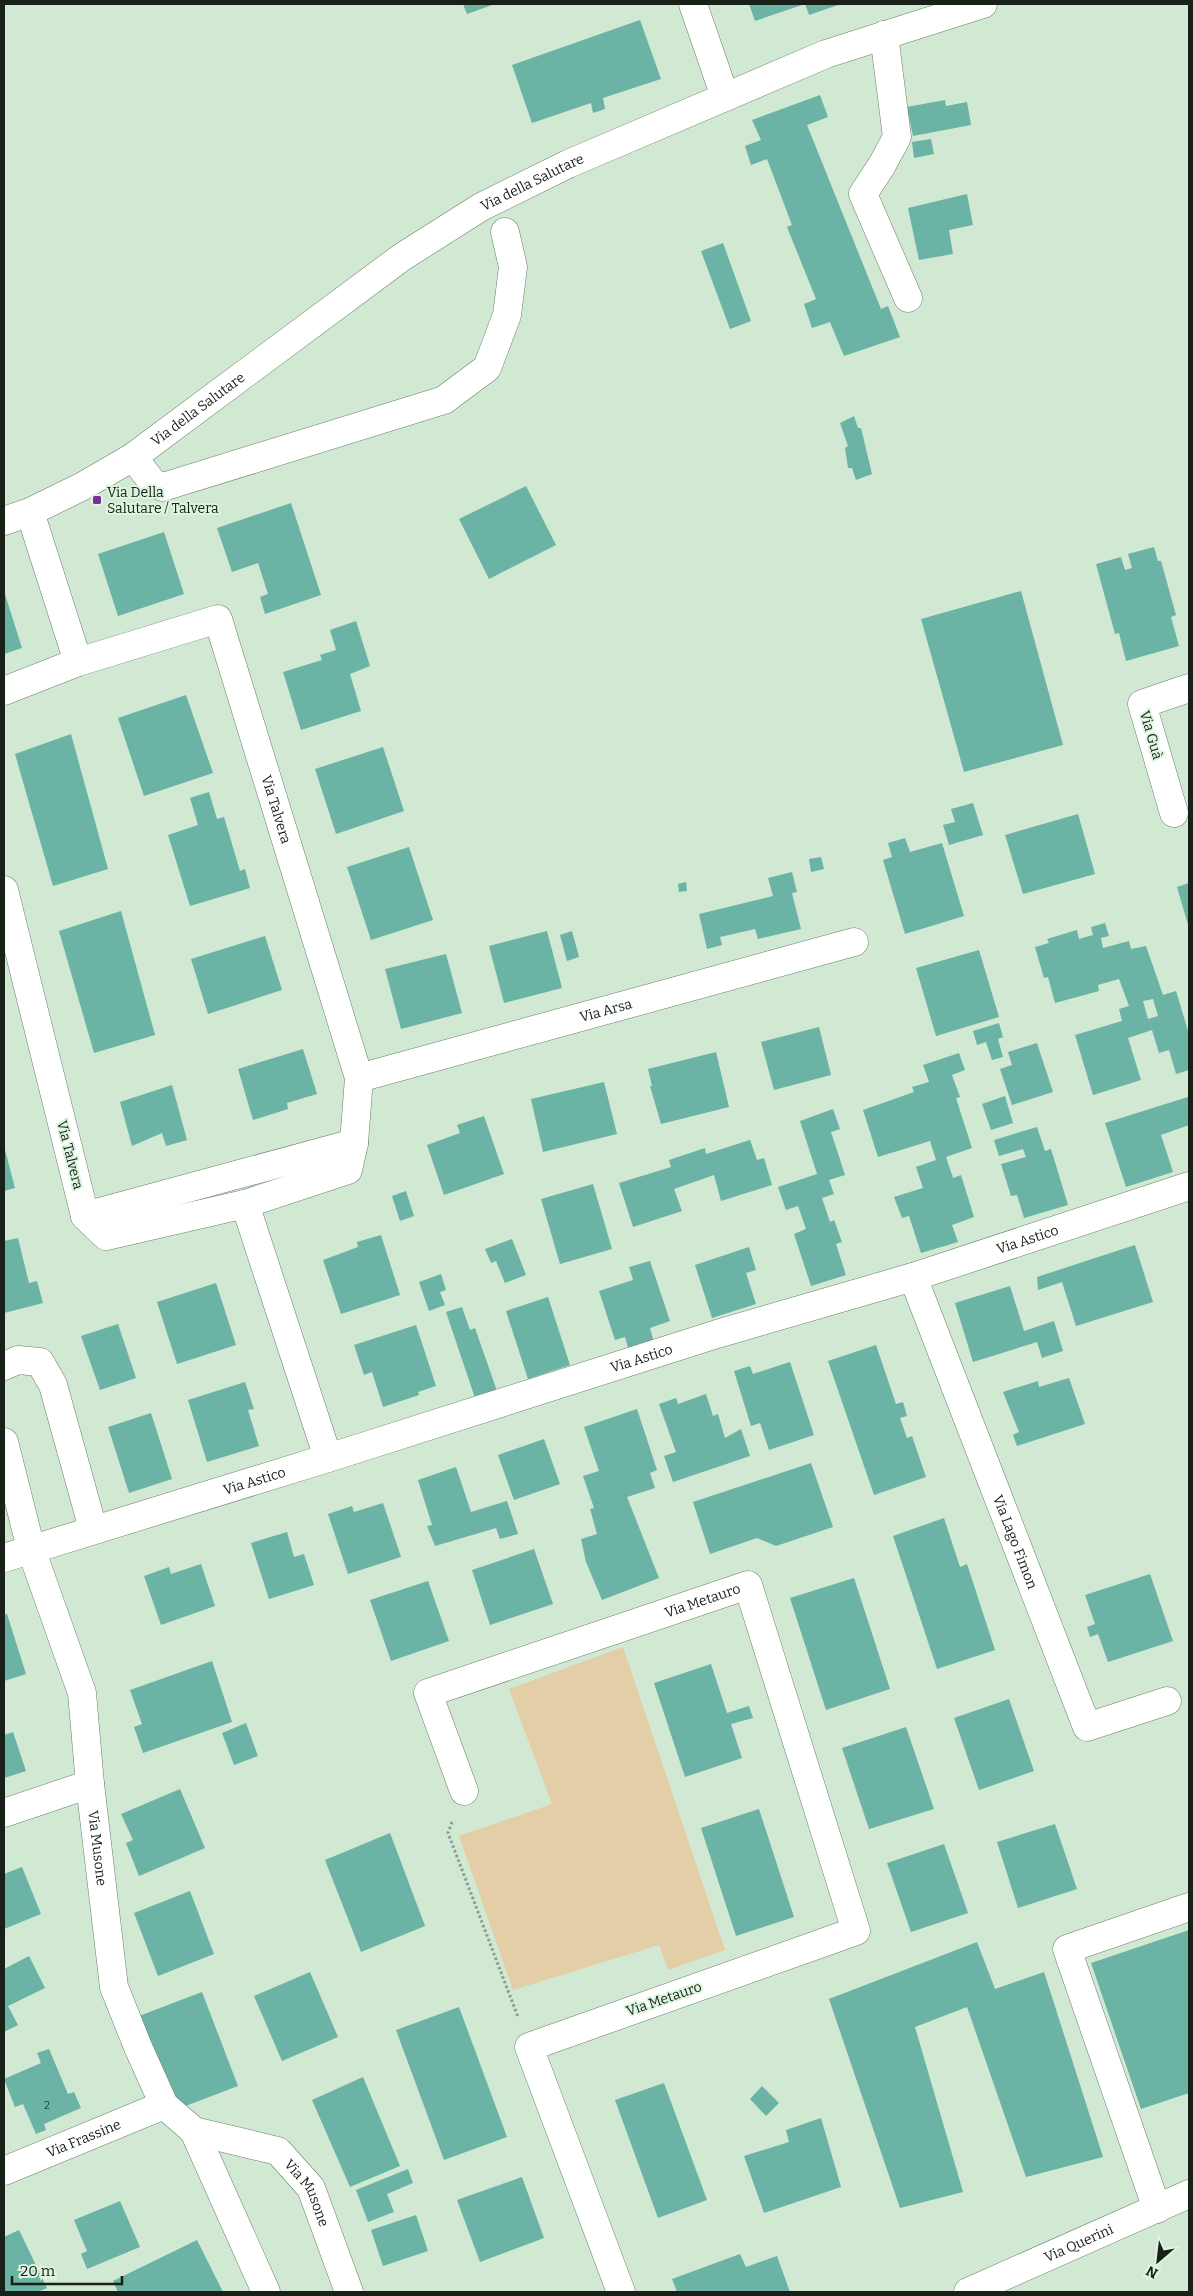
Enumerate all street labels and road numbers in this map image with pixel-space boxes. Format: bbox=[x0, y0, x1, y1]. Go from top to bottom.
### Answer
street label: Via della Salutare bbox=[478, 150, 586, 214]
street label: Via della Salutare bbox=[147, 368, 248, 449]
street label: Via Guà bbox=[1136, 709, 1166, 762]
street label: Via Talvera bbox=[258, 773, 295, 846]
street label: Via Arsa bbox=[578, 995, 634, 1025]
street label: Via Talvera bbox=[53, 1119, 87, 1192]
street label: Via Astico bbox=[994, 1221, 1061, 1257]
street label: Via Astico bbox=[608, 1340, 675, 1376]
street label: Via Astico bbox=[221, 1463, 288, 1498]
street label: Via Lago Fimon bbox=[990, 1492, 1041, 1591]
street label: Via Metauro bbox=[662, 1580, 742, 1621]
street label: Via Musone bbox=[85, 1809, 110, 1887]
street label: Via Metauro bbox=[624, 1978, 704, 2020]
street label: Via Frassine bbox=[44, 2115, 123, 2161]
street label: Via Musone bbox=[281, 2156, 333, 2229]
street label: Via Querini bbox=[1042, 2220, 1116, 2266]

